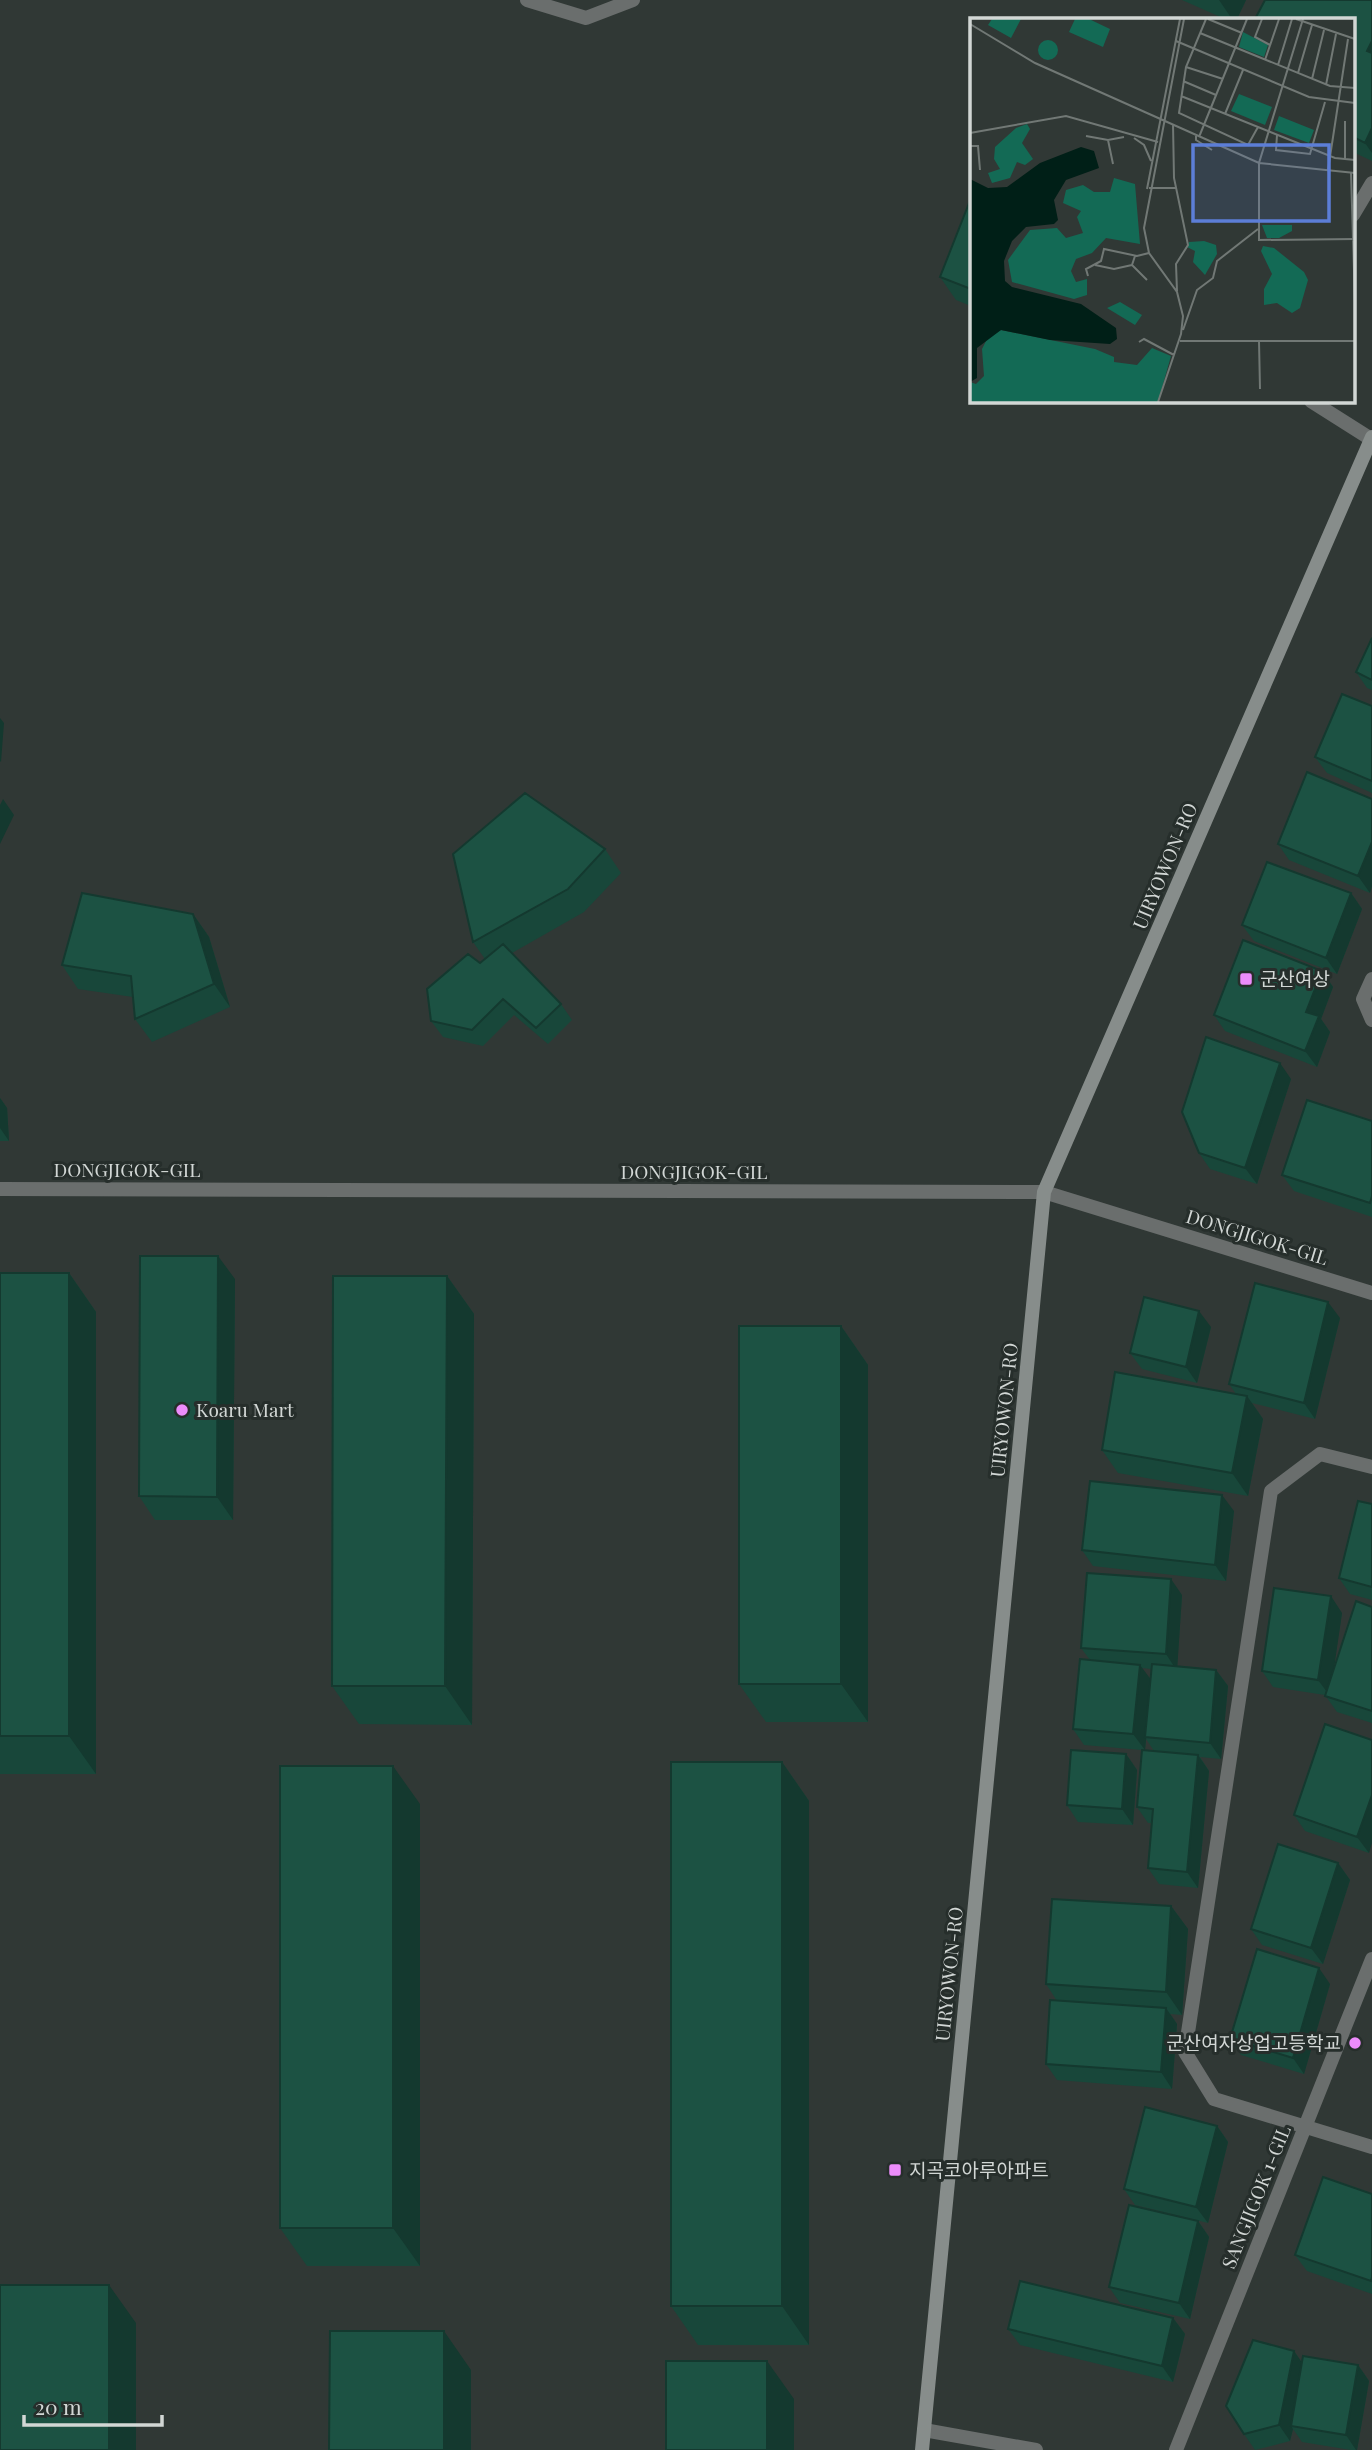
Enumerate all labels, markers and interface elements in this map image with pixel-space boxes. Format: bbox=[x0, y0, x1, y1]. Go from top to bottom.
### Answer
inset map bbox=[970, 18, 1354, 402]
street label: UIRYOWON-RO bbox=[1126, 798, 1202, 933]
place label: 군산여상 bbox=[1260, 965, 1330, 991]
marker: 군산여상 bbox=[1238, 971, 1254, 987]
street label: DONGJIGOK-GIL bbox=[54, 1156, 200, 1182]
street label: DONGJIGOK-GIL bbox=[621, 1158, 767, 1184]
street label: DONGJIGOK-GIL bbox=[1183, 1202, 1331, 1270]
street label: UIRYOWON-RO bbox=[983, 1341, 1023, 1479]
place label: Koaru Mart bbox=[196, 1396, 294, 1422]
marker: Koaru Mart bbox=[174, 1402, 190, 1418]
street label: UIRYOWON-RO bbox=[928, 1905, 968, 2043]
place label: 군산여자상업고등학교 bbox=[1166, 2029, 1341, 2055]
marker: 군산여자상업고등학교 bbox=[1347, 2035, 1363, 2051]
street label: SANGJIGOK 1-GIL bbox=[1214, 2121, 1296, 2272]
place label: 지곡코아루아파트 bbox=[909, 2156, 1049, 2182]
marker: 지곡코아루아파트 bbox=[887, 2162, 903, 2178]
scale bar bbox=[24, 2384, 163, 2428]
text: 20 m bbox=[35, 2392, 82, 2420]

